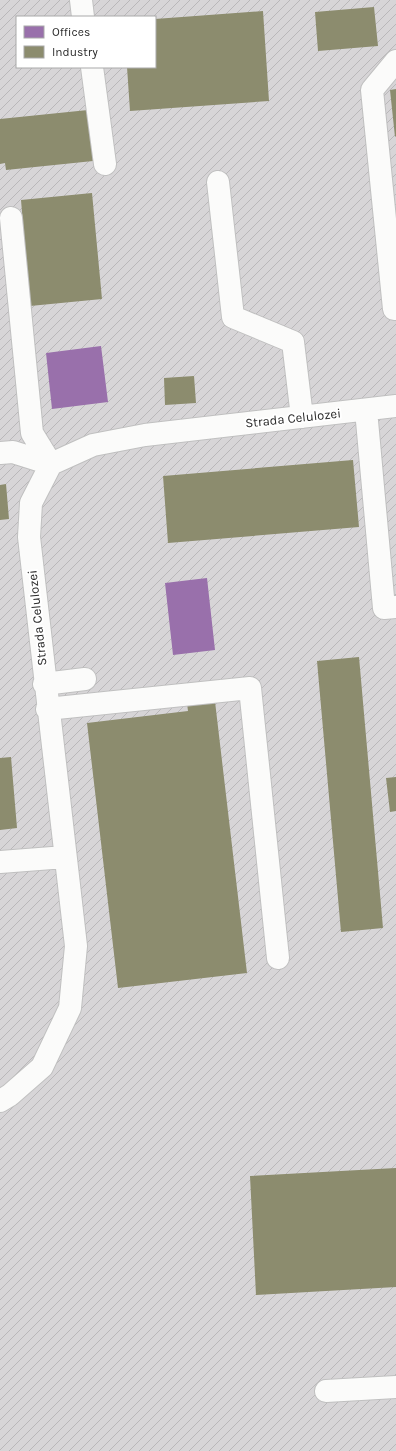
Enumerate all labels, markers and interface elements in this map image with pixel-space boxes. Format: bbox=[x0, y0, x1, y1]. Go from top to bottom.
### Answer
legend bbox=[16, 16, 156, 68]
text: Offices bbox=[52, 25, 90, 39]
text: Industry bbox=[52, 45, 98, 59]
street label: Strada Celulozei bbox=[244, 406, 342, 430]
street label: Strada Celulozei bbox=[25, 569, 49, 667]

